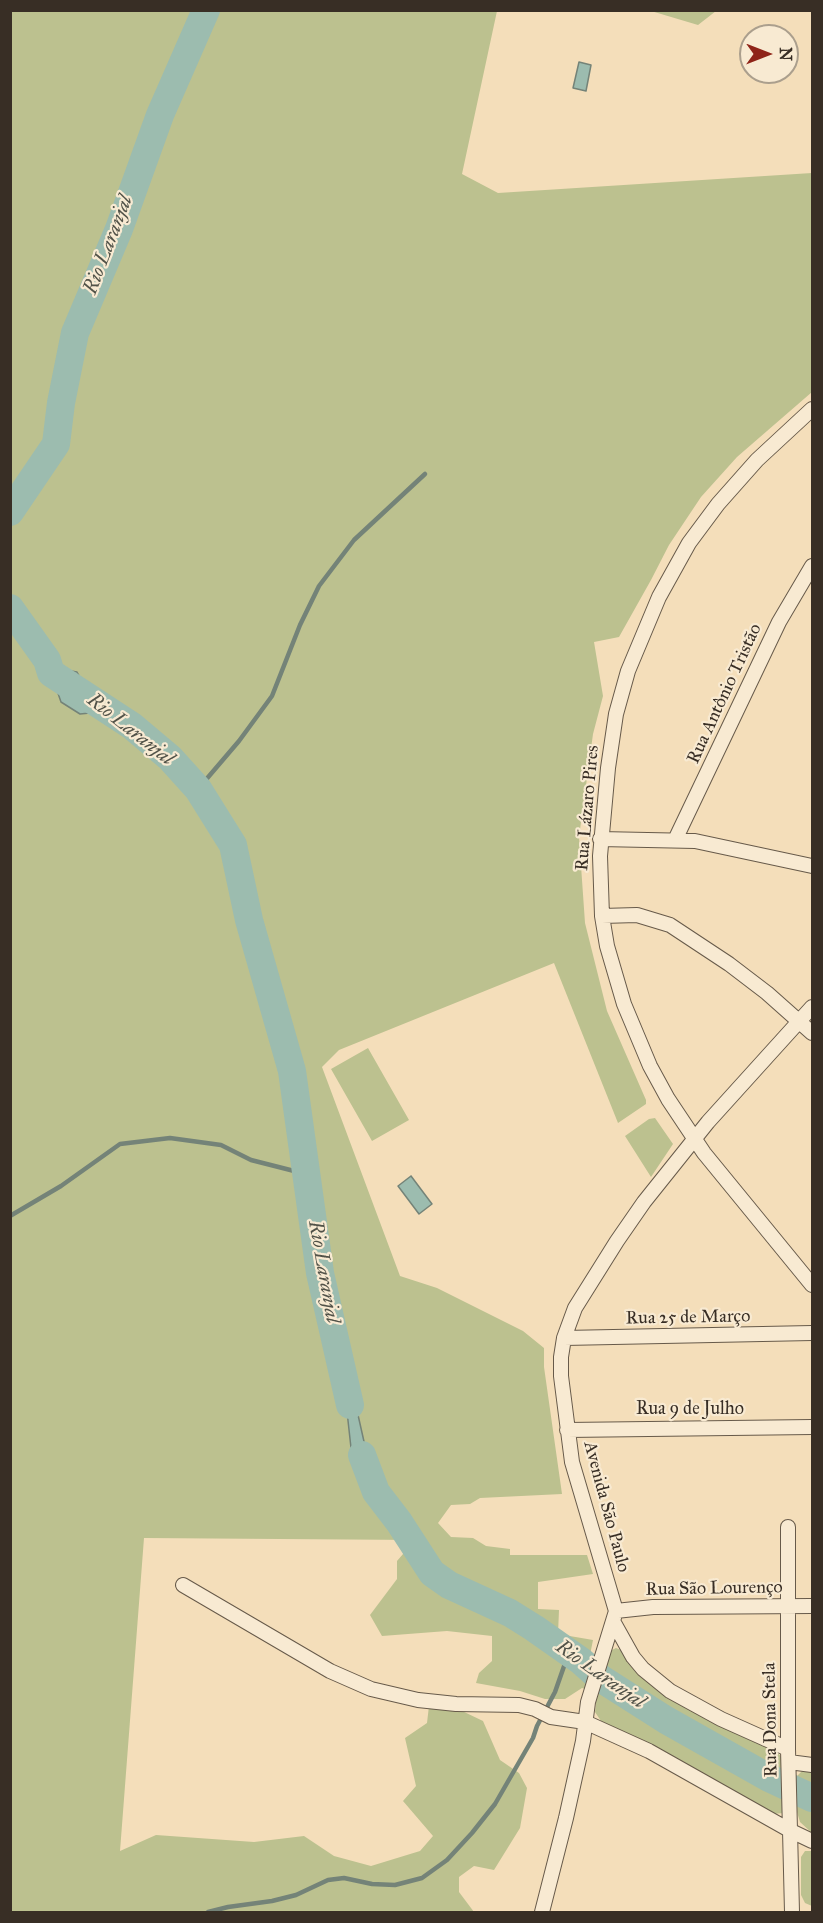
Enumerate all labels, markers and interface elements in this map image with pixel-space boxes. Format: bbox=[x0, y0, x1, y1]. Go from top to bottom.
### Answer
north arrow bbox=[739, 24, 799, 84]
text: N bbox=[776, 47, 795, 61]
water label: Rio Laranjal bbox=[79, 192, 139, 298]
street label: Rua Antônio Tristão bbox=[683, 621, 767, 767]
water label: Rio Laranjal bbox=[82, 689, 178, 771]
street label: Rua Lázaro Pires bbox=[572, 744, 604, 872]
water label: Rio Laranjal bbox=[302, 1219, 344, 1325]
street label: Rua 25 de Março bbox=[626, 1306, 750, 1330]
street label: Rua 9 de Julho bbox=[636, 1399, 744, 1421]
street label: Avenida São Paulo bbox=[578, 1439, 634, 1575]
street label: Rua São Lourenço bbox=[645, 1577, 783, 1601]
water label: Rio Laranjal bbox=[551, 1635, 649, 1715]
street label: Rua Dona Stela bbox=[759, 1662, 783, 1778]

